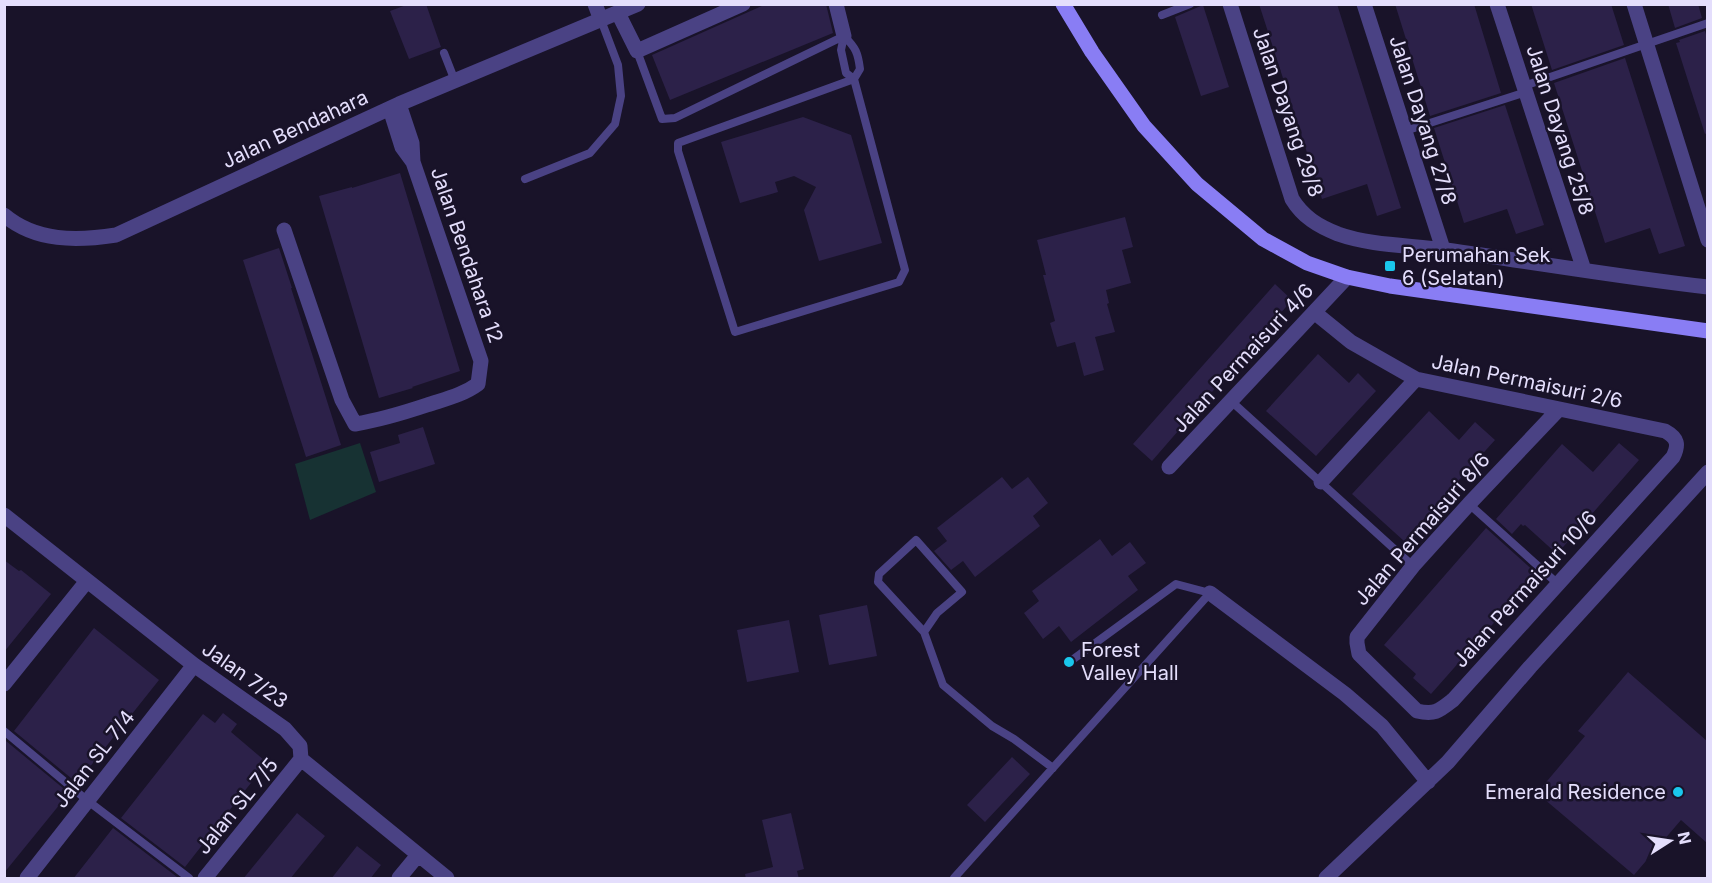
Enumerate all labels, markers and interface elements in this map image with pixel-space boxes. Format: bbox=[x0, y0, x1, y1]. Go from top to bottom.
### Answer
street label: Jalan Dayang 29/8 bbox=[1248, 24, 1328, 200]
street label: Jalan Dayang 27/8 bbox=[1384, 32, 1462, 208]
street label: Jalan Dayang 25/8 bbox=[1521, 42, 1599, 218]
street label: Jalan Bendahara bbox=[218, 85, 372, 173]
street label: Jalan Bendahara 12 bbox=[426, 164, 508, 346]
place label: Perumahan Sek 6 (Selatan) bbox=[1402, 243, 1550, 290]
marker: Perumahan Sek 6 (Selatan) bbox=[1383, 259, 1397, 273]
street label: Jalan Permaisuri 4/6 bbox=[1168, 278, 1318, 438]
street label: Jalan Permaisuri 2/6 bbox=[1429, 349, 1625, 413]
street label: Jalan Permaisuri 8/6 bbox=[1349, 448, 1495, 610]
street label: Jalan Permaisuri 10/6 bbox=[1448, 506, 1602, 672]
street label: Jalan 7/23 bbox=[197, 637, 293, 713]
place label: Forest Valley Hall bbox=[1081, 638, 1179, 685]
marker: Forest Valley Hall bbox=[1062, 655, 1076, 669]
street label: Jalan SL 7/4 bbox=[48, 705, 140, 813]
street label: Jalan SL 7/5 bbox=[191, 753, 283, 859]
place label: Emerald Residence bbox=[1485, 780, 1666, 804]
marker: Emerald Residence bbox=[1671, 785, 1685, 799]
north arrow bbox=[1640, 811, 1700, 871]
text: N bbox=[1674, 830, 1696, 846]

